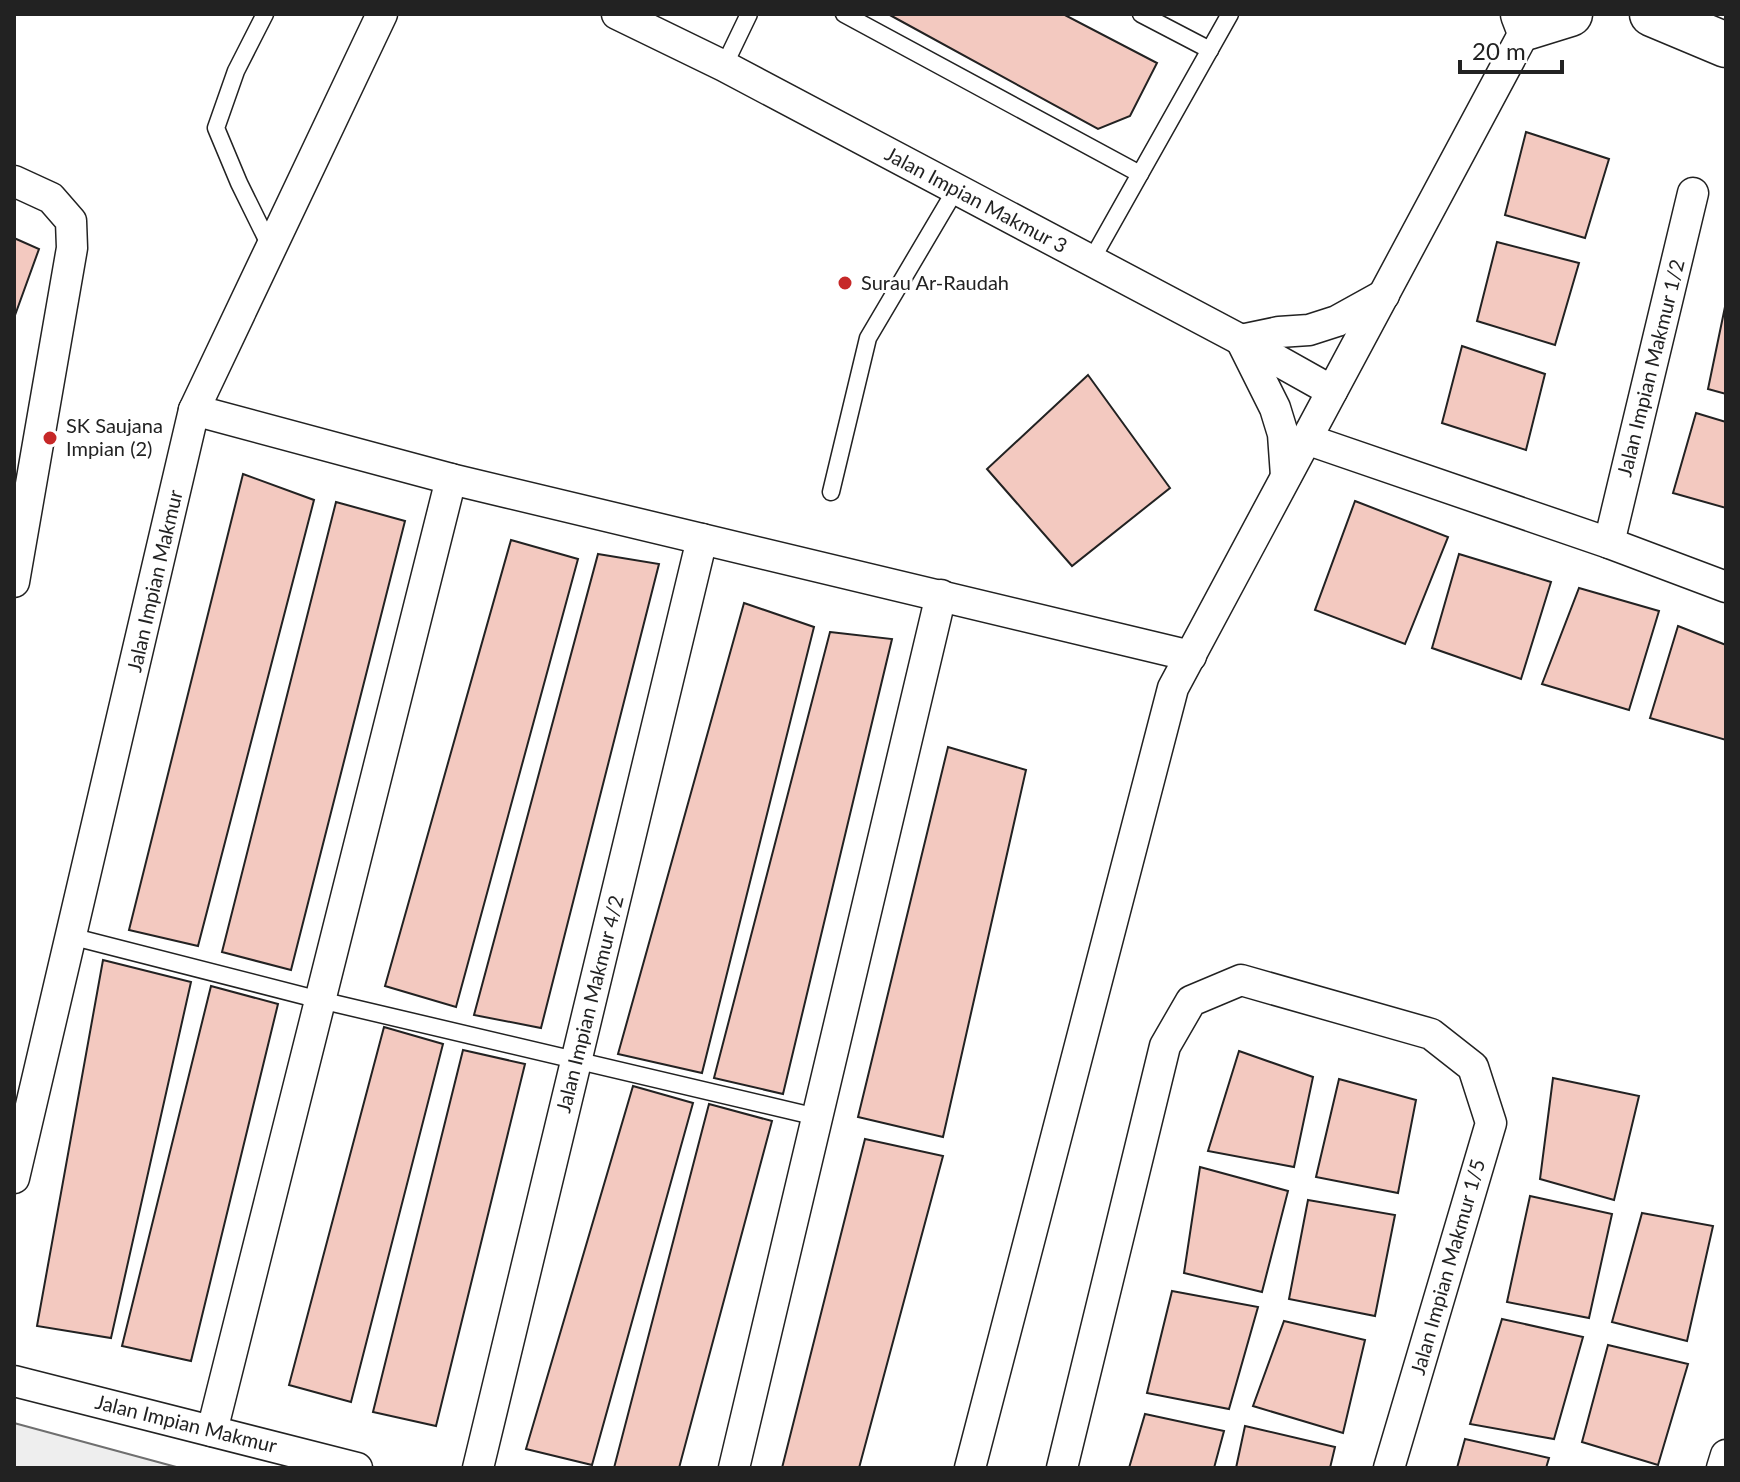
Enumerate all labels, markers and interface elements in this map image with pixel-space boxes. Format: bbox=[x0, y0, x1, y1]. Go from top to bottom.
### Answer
scale bar bbox=[1460, 24, 1562, 74]
text: 20 m bbox=[1472, 36, 1526, 65]
street label: Jalan Impian Makmur 3 bbox=[881, 141, 1072, 257]
street label: Jalan Impian Makmur 1/2 bbox=[1611, 257, 1689, 479]
place label: Surau Ar-Raudah bbox=[861, 270, 1009, 294]
marker: Surau Ar-Raudah bbox=[836, 274, 854, 292]
place label: SK Saujana Impian (2) bbox=[66, 413, 163, 460]
marker: SK Saujana Impian (2) bbox=[41, 429, 59, 447]
street label: Jalan Impian Makmur bbox=[121, 487, 187, 674]
street label: Jalan Impian Makmur 4/2 bbox=[550, 893, 628, 1115]
street label: Jalan Impian Makmur 1/5 bbox=[1405, 1156, 1489, 1377]
street label: Jalan Impian Makmur bbox=[93, 1389, 280, 1457]

